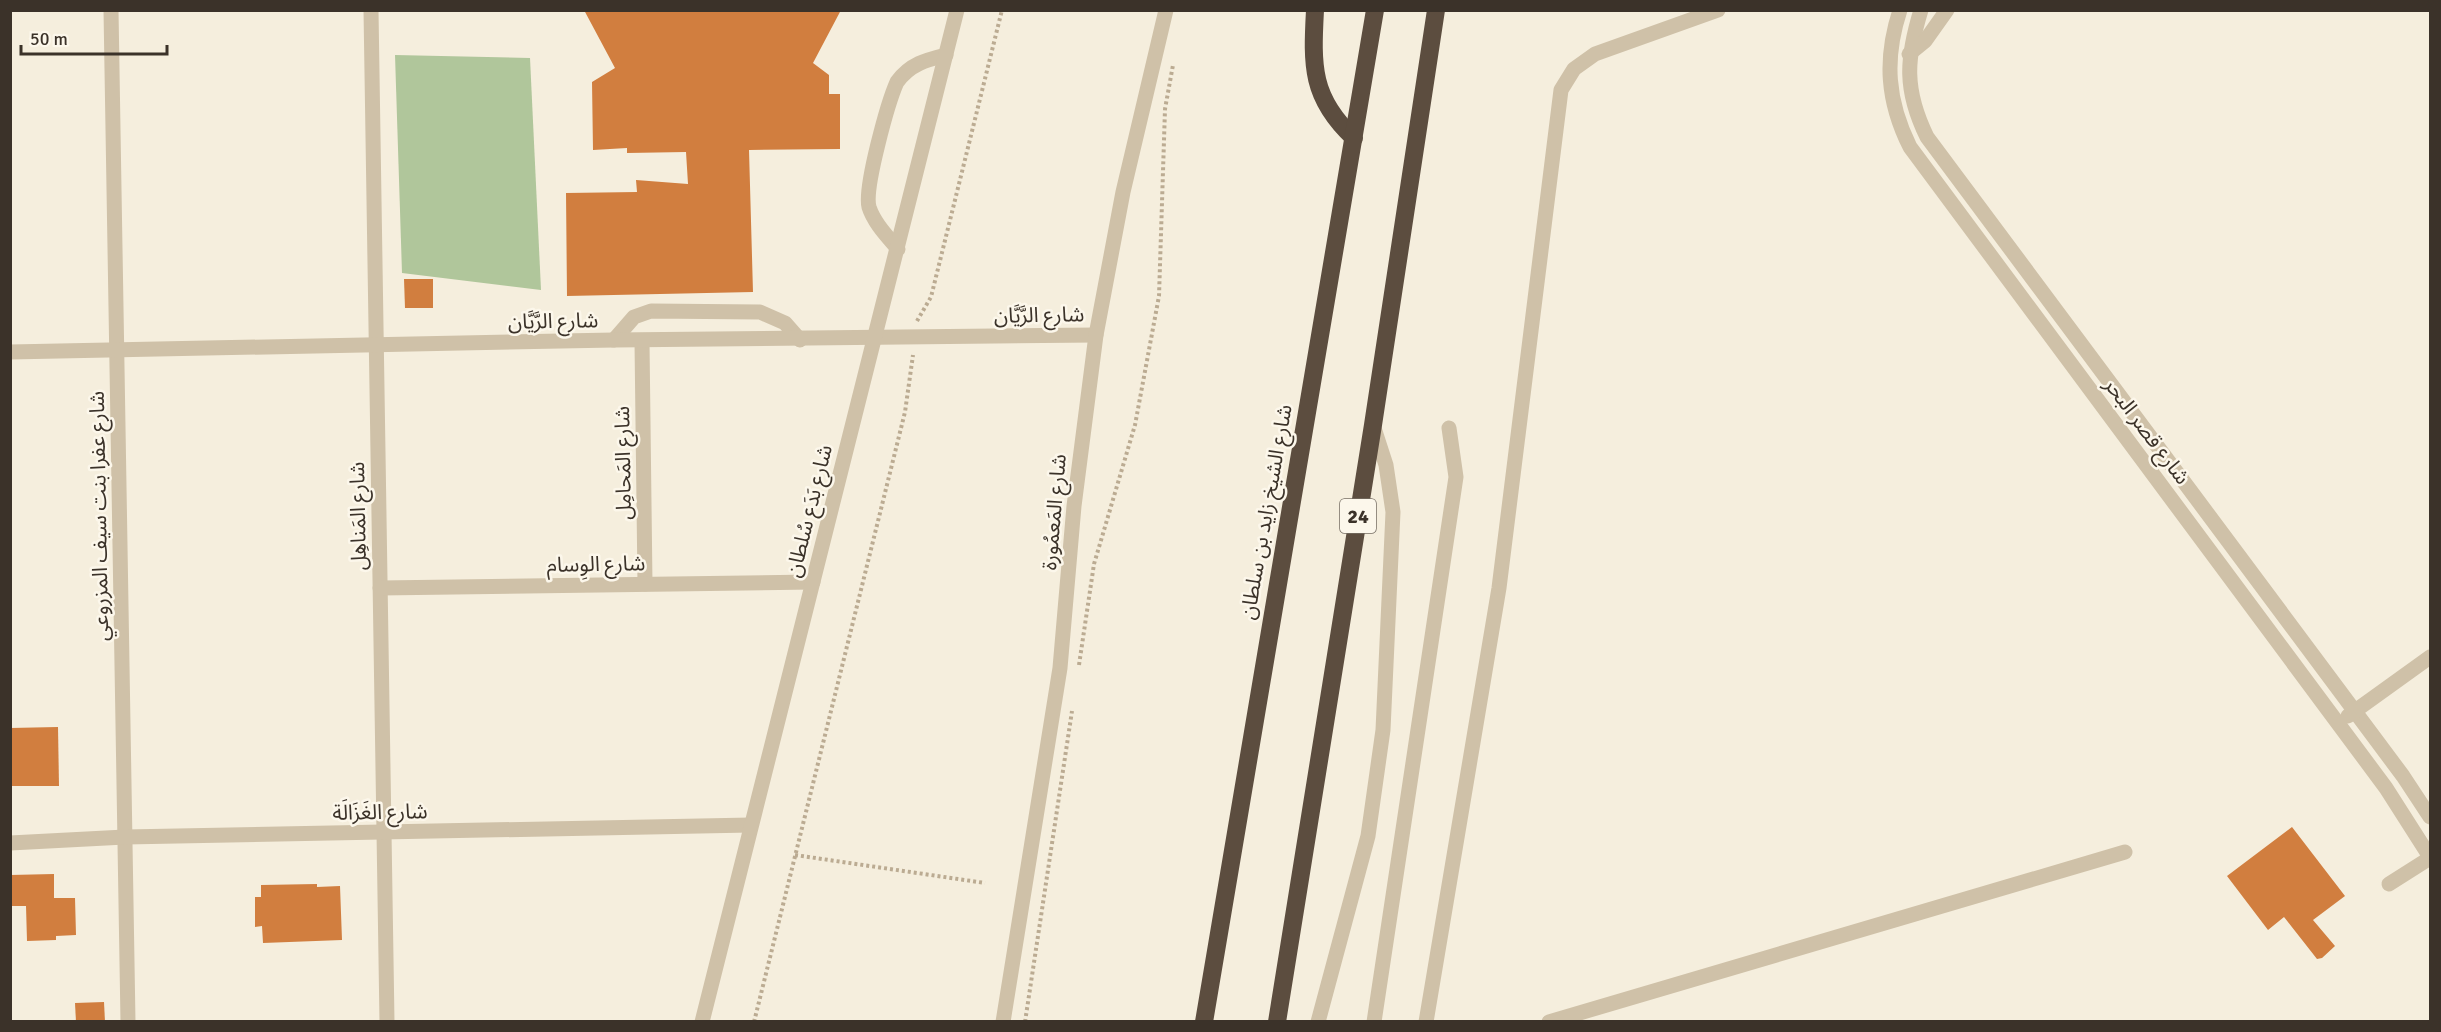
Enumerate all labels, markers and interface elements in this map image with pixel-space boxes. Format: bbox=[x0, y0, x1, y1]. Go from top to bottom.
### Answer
scale bar bbox=[21, 18, 166, 56]
text: 50 m bbox=[30, 28, 68, 50]
street label: شارع الرَّيَّان bbox=[994, 301, 1084, 331]
street label: شارع الرَّيَّان bbox=[508, 307, 598, 337]
street label: شارع قصر البحر bbox=[2096, 372, 2196, 491]
street label: شارع عفرا بنت سيف المزروعي bbox=[84, 391, 117, 641]
street label: شارع الشيخ زايد بن سلطان bbox=[1234, 402, 1300, 622]
street label: شارع المَحامِل bbox=[609, 406, 639, 520]
street label: شارع بَدَع سُلطان bbox=[780, 442, 840, 581]
street label: شارع المَعمُورة bbox=[1036, 453, 1074, 571]
street label: شارع المَناهِل bbox=[344, 461, 374, 571]
road number: 24 bbox=[1340, 499, 1376, 533]
street label: شارع الوِسام bbox=[546, 550, 646, 581]
street label: شارع الغَزَالَة bbox=[332, 797, 428, 828]

